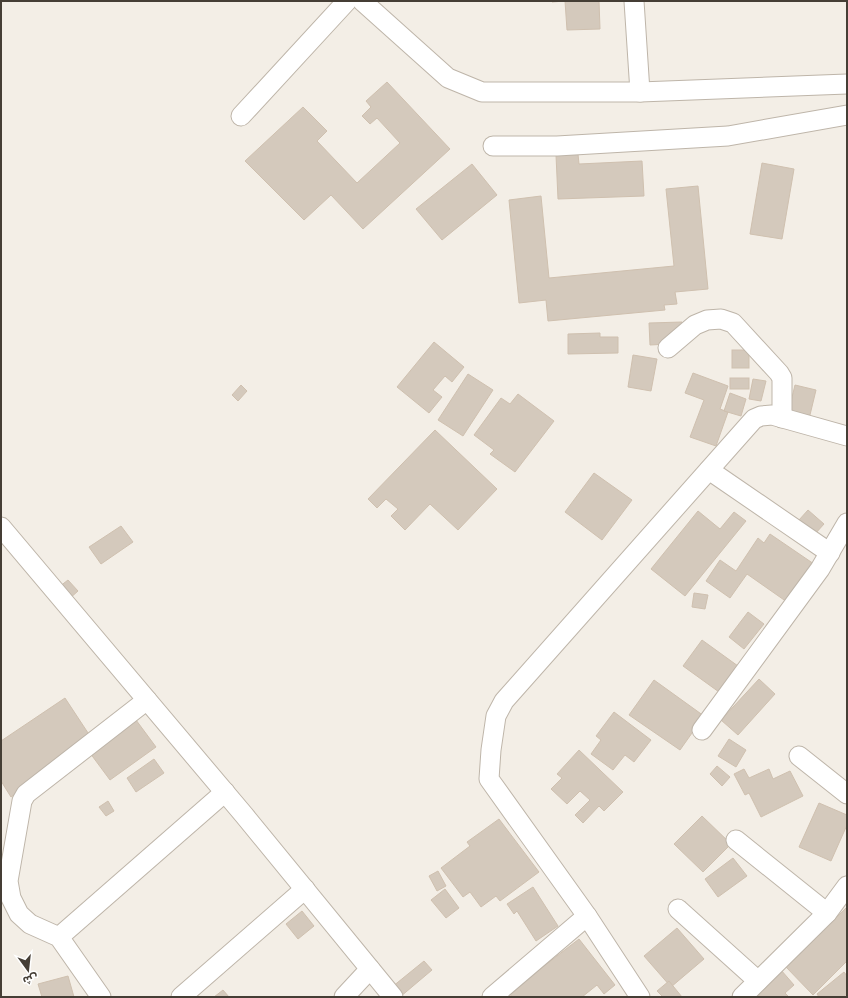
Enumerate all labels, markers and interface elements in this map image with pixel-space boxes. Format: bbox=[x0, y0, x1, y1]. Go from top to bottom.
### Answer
north arrow bbox=[8, 950, 48, 990]
text: ش bbox=[21, 970, 40, 989]

